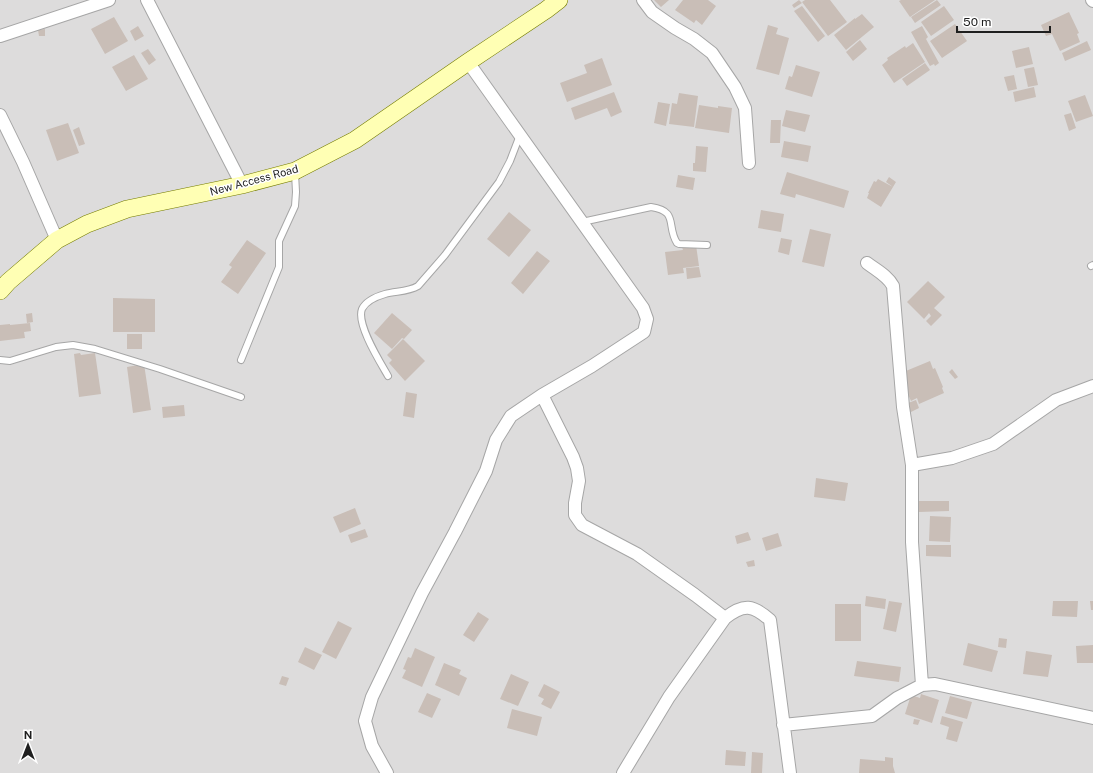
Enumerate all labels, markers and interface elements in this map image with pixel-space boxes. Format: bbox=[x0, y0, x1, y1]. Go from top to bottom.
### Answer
scale bar bbox=[957, 8, 1050, 34]
text: 50 m bbox=[963, 15, 991, 29]
street label: New Access Road bbox=[208, 162, 300, 198]
north arrow bbox=[8, 725, 48, 765]
text: N bbox=[24, 729, 32, 741]

